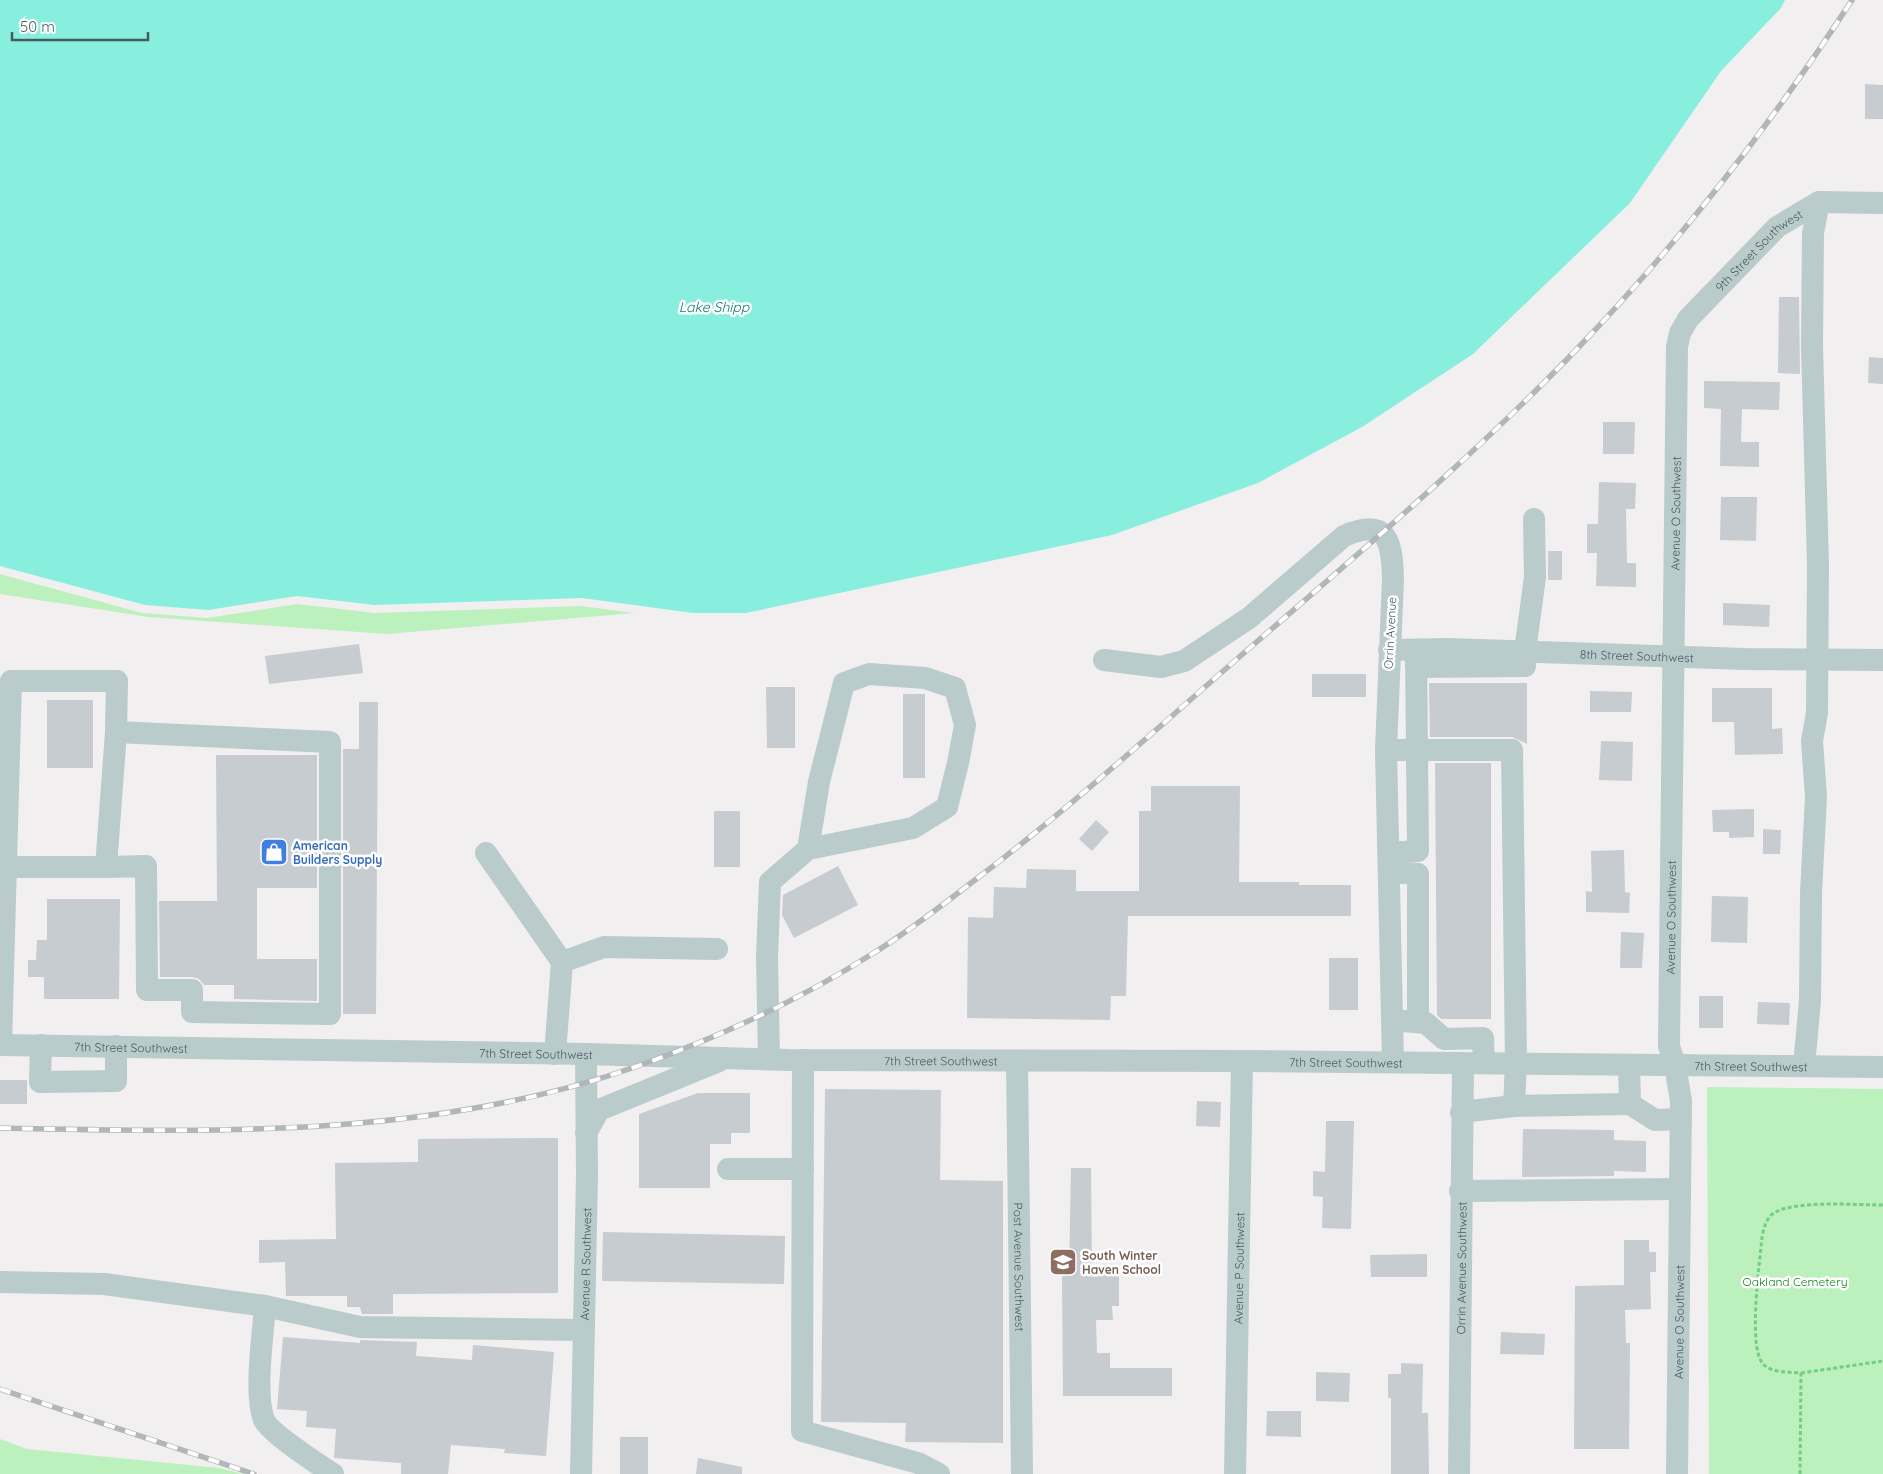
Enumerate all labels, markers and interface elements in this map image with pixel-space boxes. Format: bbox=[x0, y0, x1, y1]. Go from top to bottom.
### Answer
scale bar bbox=[12, 10, 149, 42]
text: 50 m bbox=[20, 17, 55, 36]
street label: 9th Street Southwest bbox=[1712, 206, 1805, 294]
water label: Lake Shipp bbox=[679, 298, 750, 316]
street label: Avenue O Southwest bbox=[1667, 456, 1683, 571]
street label: Orrin Avenue bbox=[1381, 596, 1399, 669]
street label: 8th Street Southwest bbox=[1580, 646, 1694, 665]
shop icon: American Builders Supply bbox=[259, 837, 289, 867]
place label: American Builders Supply bbox=[293, 838, 382, 867]
street label: Avenue O Southwest bbox=[1662, 860, 1679, 975]
street label: 7th Street Southwest bbox=[74, 1039, 188, 1055]
street label: 7th Street Southwest bbox=[479, 1045, 593, 1062]
street label: 7th Street Southwest bbox=[884, 1053, 998, 1068]
street label: 7th Street Southwest bbox=[1289, 1054, 1403, 1070]
street label: 7th Street Southwest bbox=[1694, 1058, 1808, 1074]
street label: Post Avenue Southwest bbox=[1011, 1202, 1028, 1332]
street label: Orrin Avenue Southwest bbox=[1453, 1202, 1469, 1335]
street label: Avenue R Southwest bbox=[577, 1207, 594, 1321]
street label: Avenue P Southwest bbox=[1230, 1212, 1247, 1324]
school or university icon: South Winter Haven School bbox=[1048, 1247, 1078, 1277]
place label: South Winter Haven School bbox=[1082, 1248, 1161, 1277]
street label: Avenue O Southwest bbox=[1671, 1265, 1687, 1379]
park label: Oakland Cemetery bbox=[1743, 1274, 1847, 1289]

